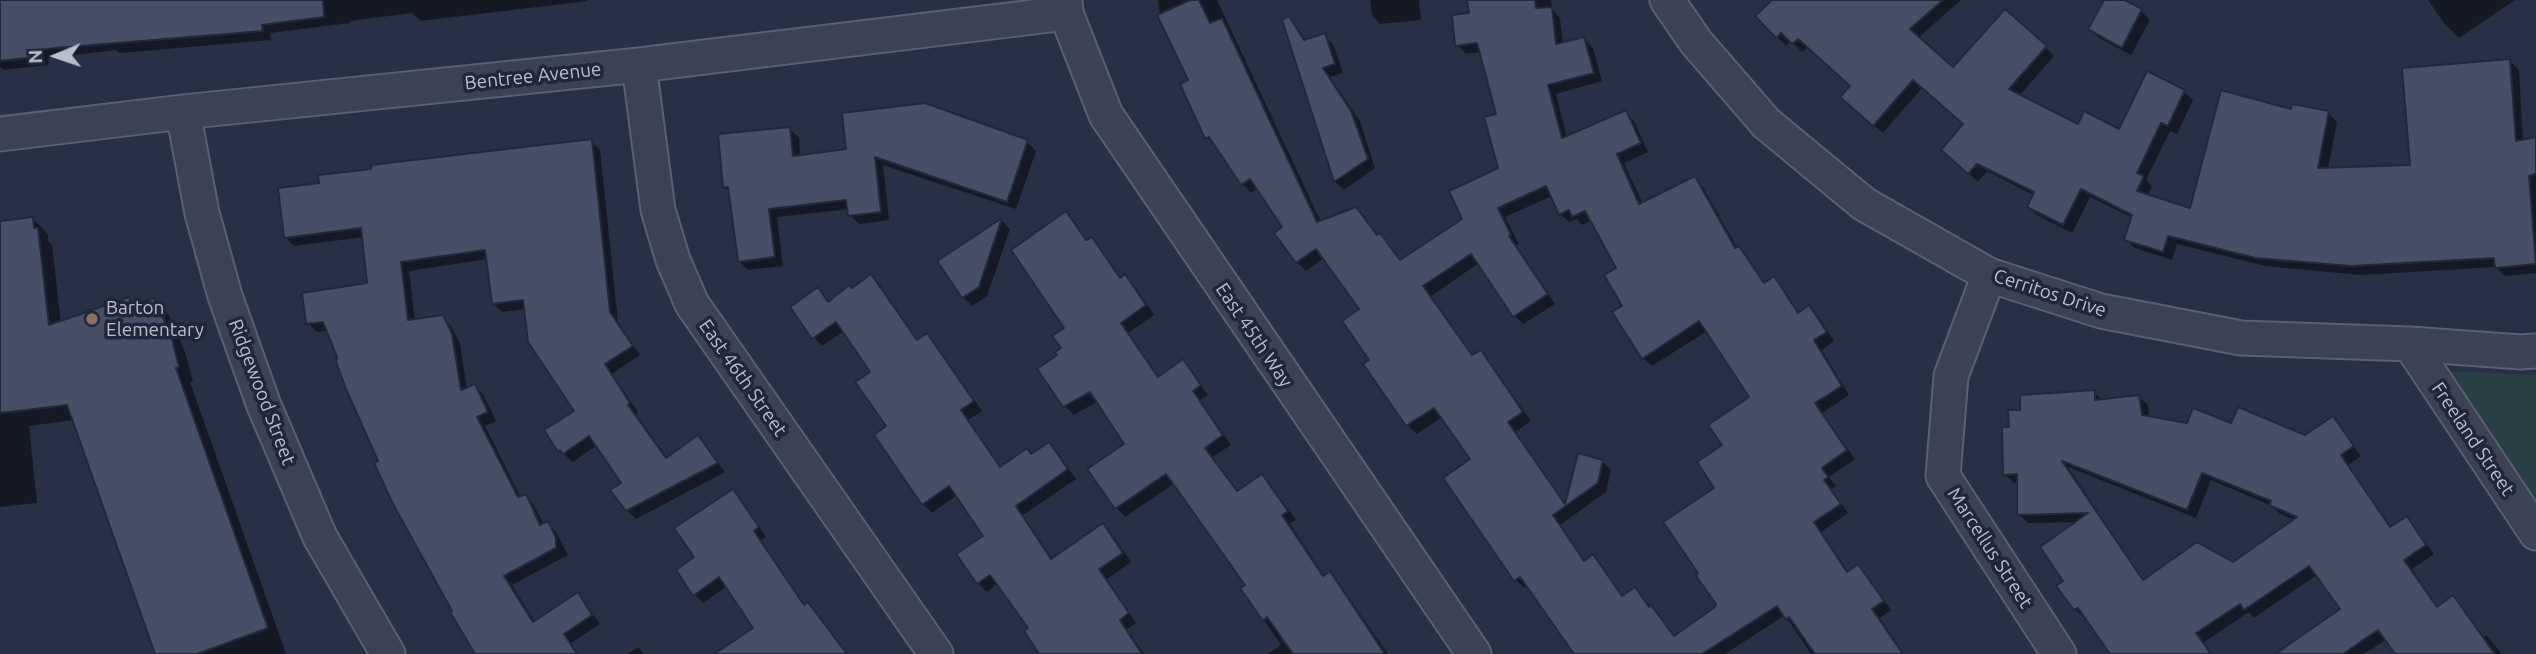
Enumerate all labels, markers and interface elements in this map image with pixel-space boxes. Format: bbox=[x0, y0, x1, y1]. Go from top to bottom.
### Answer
north arrow bbox=[21, 21, 91, 91]
text: N bbox=[24, 49, 46, 64]
street label: Bentree Avenue bbox=[463, 57, 603, 95]
street label: Cerritos Drive bbox=[1991, 264, 2109, 322]
street label: East 45th Way bbox=[1211, 279, 1297, 391]
place label: Barton Elementary bbox=[106, 297, 204, 341]
marker: Barton Elementary bbox=[84, 311, 100, 327]
street label: East 46th Street bbox=[694, 315, 792, 441]
street label: Ridgewood Street bbox=[224, 316, 300, 468]
street label: Freeland Street bbox=[2427, 378, 2519, 500]
street label: Marcellus Street bbox=[1943, 483, 2037, 613]

